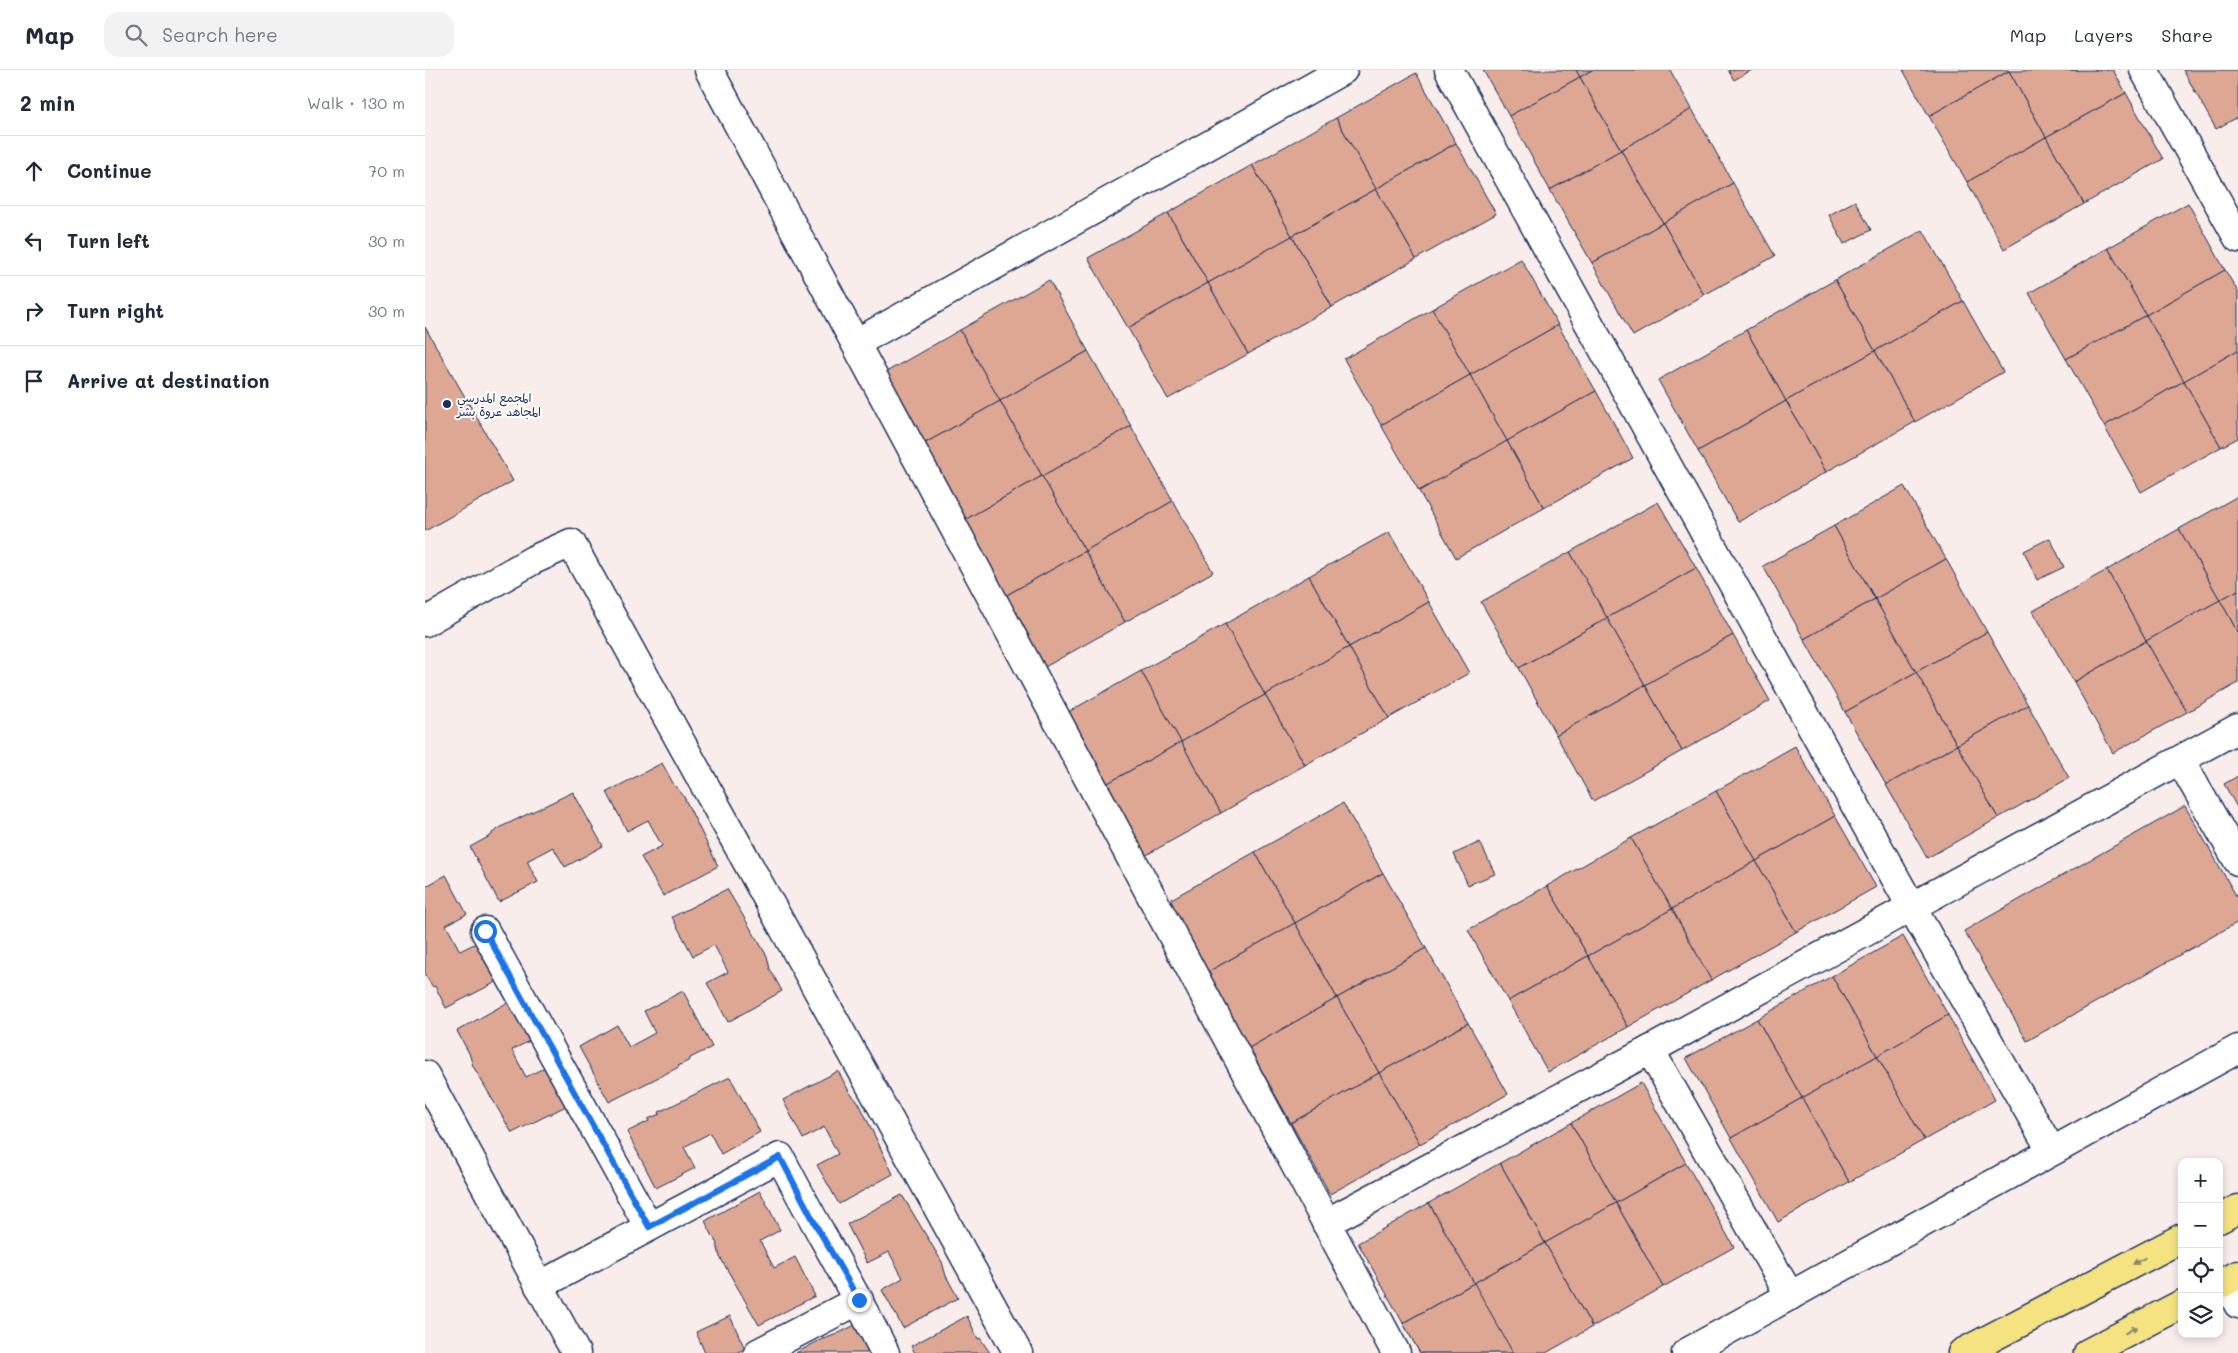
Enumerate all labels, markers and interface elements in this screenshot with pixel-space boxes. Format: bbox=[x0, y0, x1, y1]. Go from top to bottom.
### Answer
search box bbox=[104, 12, 454, 57]
text: Map bbox=[25, 19, 74, 50]
icon: search bbox=[122, 21, 150, 49]
text: Search here bbox=[162, 22, 278, 47]
text: Map bbox=[2010, 23, 2046, 47]
text: Layers bbox=[2074, 23, 2133, 47]
text: Share bbox=[2161, 23, 2213, 47]
text: 2 min bbox=[20, 89, 75, 116]
text: Walk · 130 m bbox=[307, 92, 405, 113]
icon: ahead bbox=[20, 157, 48, 185]
text: Continue bbox=[67, 158, 152, 183]
text: 70 m bbox=[368, 160, 405, 181]
icon: left bbox=[20, 227, 48, 255]
text: Turn left bbox=[67, 228, 150, 253]
text: 30 m bbox=[368, 230, 405, 251]
icon: right bbox=[20, 297, 48, 325]
text: Turn right bbox=[67, 298, 164, 323]
text: 30 m bbox=[368, 300, 405, 321]
icon: arrive bbox=[20, 367, 48, 395]
text: Arrive at destination bbox=[67, 368, 270, 393]
place label: المجمع المدرسي المجاهد عروة بشر bbox=[456, 389, 541, 420]
marker: المجمع المدرسي المجاهد عروة بشر bbox=[441, 398, 453, 410]
route start bbox=[474, 920, 497, 943]
map controls bbox=[2178, 1158, 2223, 1338]
button: + bbox=[2178, 1158, 2223, 1203]
button: − bbox=[2178, 1203, 2223, 1248]
button: locate bbox=[2178, 1248, 2223, 1293]
one-way arrow bbox=[2131, 1257, 2146, 1265]
route end bbox=[848, 1289, 871, 1312]
button: layers bbox=[2178, 1293, 2223, 1338]
one-way arrow bbox=[2124, 1326, 2138, 1335]

